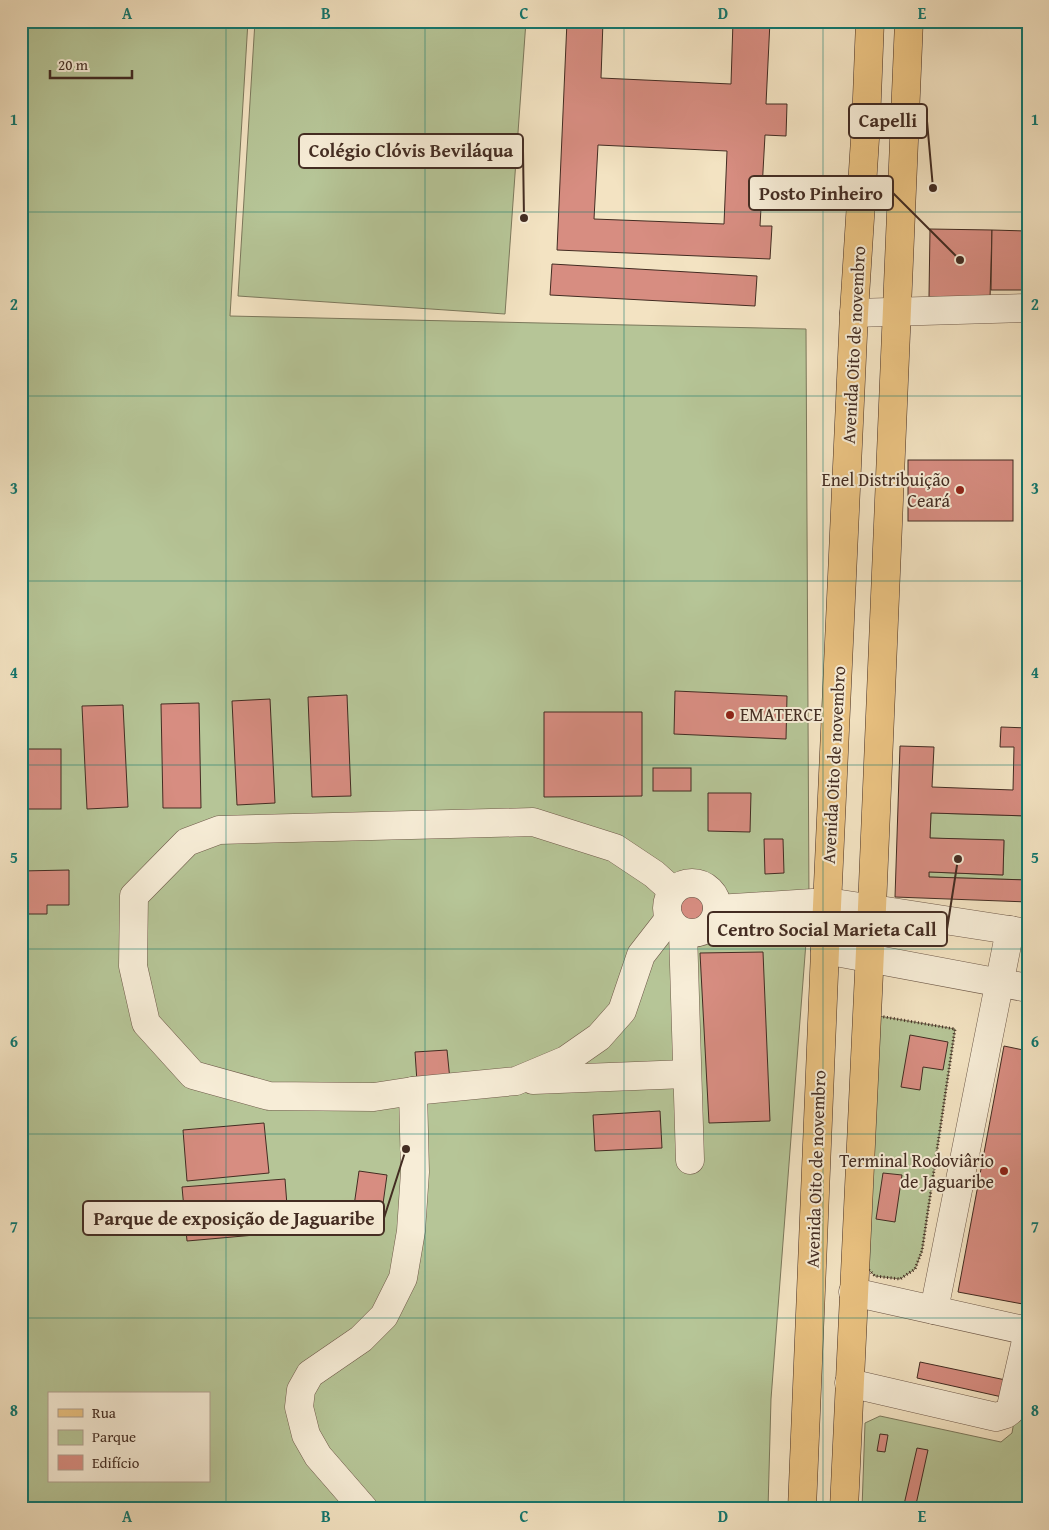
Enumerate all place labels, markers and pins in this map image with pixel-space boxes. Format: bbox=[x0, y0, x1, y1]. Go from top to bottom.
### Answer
callout: Capelli bbox=[849, 104, 927, 138]
callout: Colégio Clóvis Beviláqua bbox=[299, 134, 523, 168]
callout: Posto Pinheiro bbox=[749, 176, 893, 210]
place label: Enel Distribuição Ceará bbox=[822, 466, 950, 514]
marker: Enel Distribuição Ceará bbox=[954, 484, 966, 496]
place label: EMATERCE bbox=[740, 701, 822, 728]
marker: EMATERCE bbox=[724, 709, 736, 721]
callout: Centro Social Marieta Call bbox=[708, 912, 947, 946]
place label: Terminal Rodoviârio de Jaguaribe bbox=[839, 1147, 994, 1195]
marker: Terminal Rodoviârio de Jaguaribe bbox=[998, 1165, 1010, 1177]
callout: Parque de exposição de Jaguaribe bbox=[83, 1201, 384, 1235]

